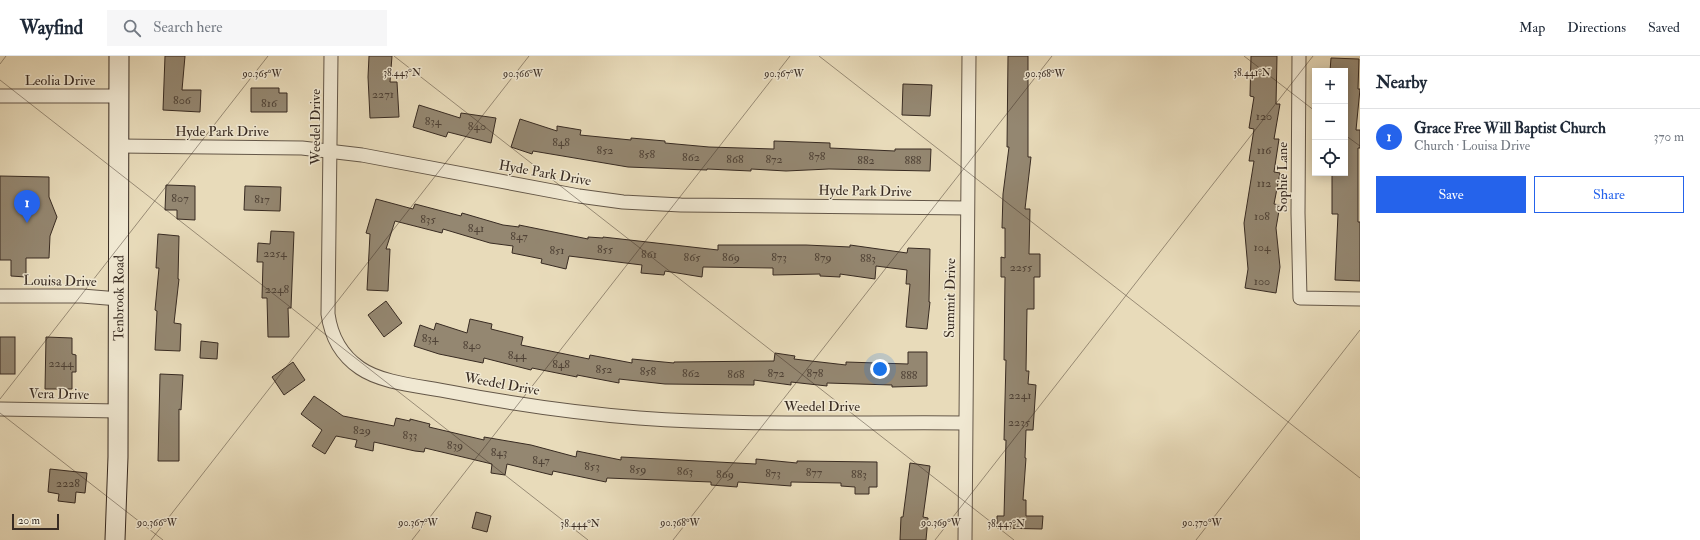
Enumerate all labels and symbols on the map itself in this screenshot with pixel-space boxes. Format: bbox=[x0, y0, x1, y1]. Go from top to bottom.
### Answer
text: 38.443°N bbox=[383, 67, 421, 79]
text: 38.441°N bbox=[1233, 67, 1271, 79]
text: 90.365°W bbox=[241, 68, 282, 80]
text: 90.366°W bbox=[502, 68, 544, 80]
text: 90.367°W bbox=[763, 68, 804, 80]
text: 90.368°W bbox=[1024, 68, 1066, 80]
street label: Leolia Drive bbox=[25, 72, 96, 89]
house number: 2271 bbox=[372, 87, 394, 102]
street label: Weedel Drive bbox=[307, 89, 324, 166]
house number: 806 bbox=[173, 93, 192, 108]
house number: 816 bbox=[261, 96, 278, 111]
house number: 120 bbox=[1256, 109, 1272, 124]
house number: 834 bbox=[425, 114, 442, 129]
house number: 840 bbox=[468, 119, 486, 134]
street label: Hyde Park Drive bbox=[175, 123, 269, 141]
house number: 848 bbox=[552, 135, 570, 150]
street label: Sophie Lane bbox=[1274, 142, 1292, 212]
house number: 852 bbox=[597, 143, 613, 158]
house number: 116 bbox=[1257, 143, 1272, 158]
house number: 858 bbox=[639, 147, 656, 162]
house number: 878 bbox=[809, 149, 826, 164]
house number: 862 bbox=[682, 150, 700, 165]
house number: 868 bbox=[726, 152, 744, 167]
house number: 872 bbox=[765, 152, 783, 167]
house number: 882 bbox=[857, 153, 875, 168]
house number: 888 bbox=[905, 153, 922, 168]
street label: Hyde Park Drive bbox=[497, 157, 593, 190]
house number: 112 bbox=[1257, 176, 1271, 191]
street label: Hyde Park Drive bbox=[818, 182, 912, 201]
pin: 1 bbox=[14, 190, 40, 223]
house number: 807 bbox=[171, 191, 189, 206]
house number: 817 bbox=[254, 192, 270, 207]
house number: 108 bbox=[1254, 209, 1270, 224]
house number: 835 bbox=[420, 212, 436, 227]
house number: 841 bbox=[468, 221, 484, 236]
house number: 847 bbox=[510, 229, 528, 244]
house number: 104 bbox=[1254, 240, 1271, 255]
house number: 855 bbox=[597, 242, 614, 257]
house number: 851 bbox=[549, 243, 565, 258]
house number: 2254 bbox=[263, 246, 287, 261]
house number: 861 bbox=[641, 247, 657, 262]
house number: 865 bbox=[684, 250, 701, 265]
house number: 869 bbox=[722, 250, 740, 265]
house number: 873 bbox=[771, 250, 787, 265]
house number: 879 bbox=[814, 250, 832, 265]
house number: 883 bbox=[860, 251, 876, 266]
street label: Tenbrook Road bbox=[110, 255, 127, 341]
street label: Summit Drive bbox=[941, 258, 959, 338]
house number: 2255 bbox=[1010, 260, 1033, 275]
street label: Louisa Drive bbox=[23, 272, 97, 290]
house number: 100 bbox=[1254, 274, 1270, 289]
house number: 2248 bbox=[265, 282, 290, 297]
house number: 834 bbox=[422, 331, 439, 346]
house number: 840 bbox=[463, 338, 481, 353]
house number: 844 bbox=[508, 348, 527, 363]
house number: 2244 bbox=[48, 356, 74, 371]
house number: 848 bbox=[552, 357, 570, 372]
your location bbox=[870, 359, 890, 379]
house number: 852 bbox=[596, 362, 612, 377]
house number: 858 bbox=[640, 364, 657, 379]
house number: 862 bbox=[682, 366, 700, 381]
house number: 872 bbox=[767, 366, 785, 381]
house number: 878 bbox=[807, 366, 824, 381]
house number: 868 bbox=[727, 367, 745, 382]
house number: 888 bbox=[901, 368, 918, 383]
street label: Weedel Drive bbox=[462, 369, 541, 399]
street label: Vera Drive bbox=[29, 385, 90, 403]
house number: 2241 bbox=[1009, 388, 1031, 403]
street label: Weedel Drive bbox=[783, 398, 860, 415]
house number: 2235 bbox=[1008, 415, 1031, 430]
house number: 829 bbox=[353, 423, 371, 438]
house number: 833 bbox=[403, 428, 417, 443]
house number: 839 bbox=[447, 438, 463, 453]
house number: 843 bbox=[491, 445, 507, 460]
house number: 847 bbox=[532, 453, 550, 468]
house number: 853 bbox=[584, 459, 600, 474]
house number: 859 bbox=[629, 462, 647, 477]
house number: 863 bbox=[677, 464, 693, 479]
house number: 877 bbox=[806, 465, 823, 480]
house number: 873 bbox=[765, 466, 781, 481]
house number: 869 bbox=[716, 467, 734, 482]
house number: 883 bbox=[851, 467, 867, 482]
house number: 2228 bbox=[56, 476, 80, 491]
scale bar bbox=[12, 512, 59, 531]
text: 90.366°W bbox=[136, 517, 178, 529]
text: 90.367°W bbox=[397, 517, 438, 529]
text: 90.368°W bbox=[659, 517, 701, 529]
text: 90.369°W bbox=[920, 517, 962, 529]
text: 90.370°W bbox=[1181, 517, 1223, 529]
text: 38.444°N bbox=[560, 518, 600, 530]
text: 38.443°N bbox=[987, 518, 1025, 530]

